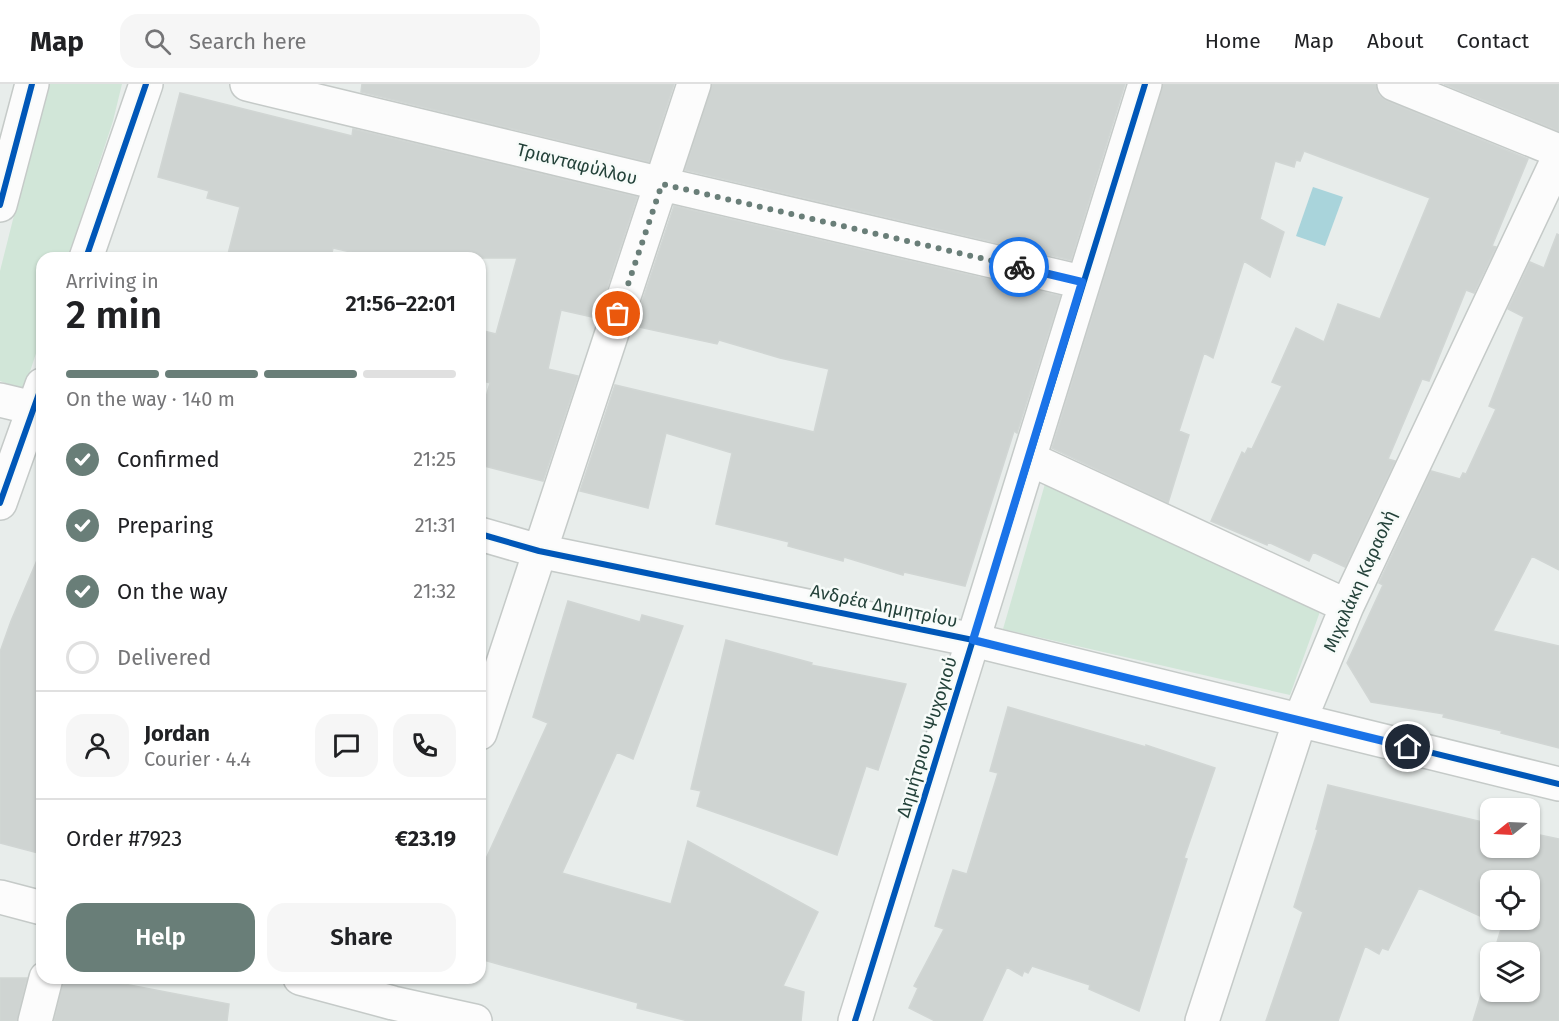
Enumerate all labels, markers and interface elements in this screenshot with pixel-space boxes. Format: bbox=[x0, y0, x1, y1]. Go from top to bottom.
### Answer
search box bbox=[120, 14, 540, 68]
text: Map bbox=[30, 25, 84, 58]
icon: search bbox=[141, 25, 174, 58]
text: Search here bbox=[189, 28, 307, 55]
text: Home bbox=[1205, 28, 1261, 54]
text: Map bbox=[1294, 28, 1334, 54]
text: About bbox=[1367, 28, 1424, 54]
text: Contact bbox=[1457, 28, 1529, 54]
street label: Τριανταφύλλου bbox=[514, 138, 640, 190]
courier bbox=[989, 237, 1049, 297]
icon: bike bbox=[1003, 251, 1036, 284]
text: Arriving in bbox=[66, 269, 159, 293]
pin bbox=[592, 288, 643, 339]
text: 21:56–22:01 bbox=[346, 290, 456, 317]
text: 2 min bbox=[66, 292, 162, 338]
icon: bag bbox=[601, 297, 634, 330]
text: On the way · 140 m bbox=[66, 387, 235, 411]
icon: check bbox=[66, 443, 99, 476]
text: Confirmed bbox=[117, 446, 220, 473]
text: 21:25 bbox=[413, 447, 456, 471]
street label: Μιχαλάκη Καραολή bbox=[1319, 507, 1401, 655]
icon: check bbox=[66, 509, 99, 542]
text: Preparing bbox=[117, 512, 213, 539]
text: 21:31 bbox=[415, 513, 456, 537]
icon: check bbox=[66, 575, 99, 608]
text: On the way bbox=[117, 578, 228, 605]
text: 21:32 bbox=[413, 579, 456, 603]
street label: Ανδρέα Δημητρίου bbox=[808, 580, 960, 632]
text: Delivered bbox=[117, 644, 212, 671]
street label: Δημήτριου Ψυχογιού bbox=[892, 654, 962, 820]
button: person bbox=[66, 714, 129, 777]
button: chat bbox=[315, 714, 378, 777]
button: phone bbox=[393, 714, 456, 777]
text: Jordan bbox=[144, 720, 210, 747]
pin bbox=[1382, 721, 1433, 772]
icon: home bbox=[1391, 730, 1424, 763]
text: Courier · 4.4 bbox=[144, 747, 251, 771]
north arrow bbox=[1480, 798, 1540, 858]
map controls bbox=[1480, 798, 1540, 1002]
text: Order #7923 bbox=[66, 825, 182, 852]
text: €23.19 bbox=[395, 825, 456, 852]
button: locate bbox=[1480, 870, 1540, 930]
button: Help bbox=[66, 903, 255, 972]
button: Share bbox=[267, 903, 456, 972]
button: layers bbox=[1480, 942, 1540, 1002]

